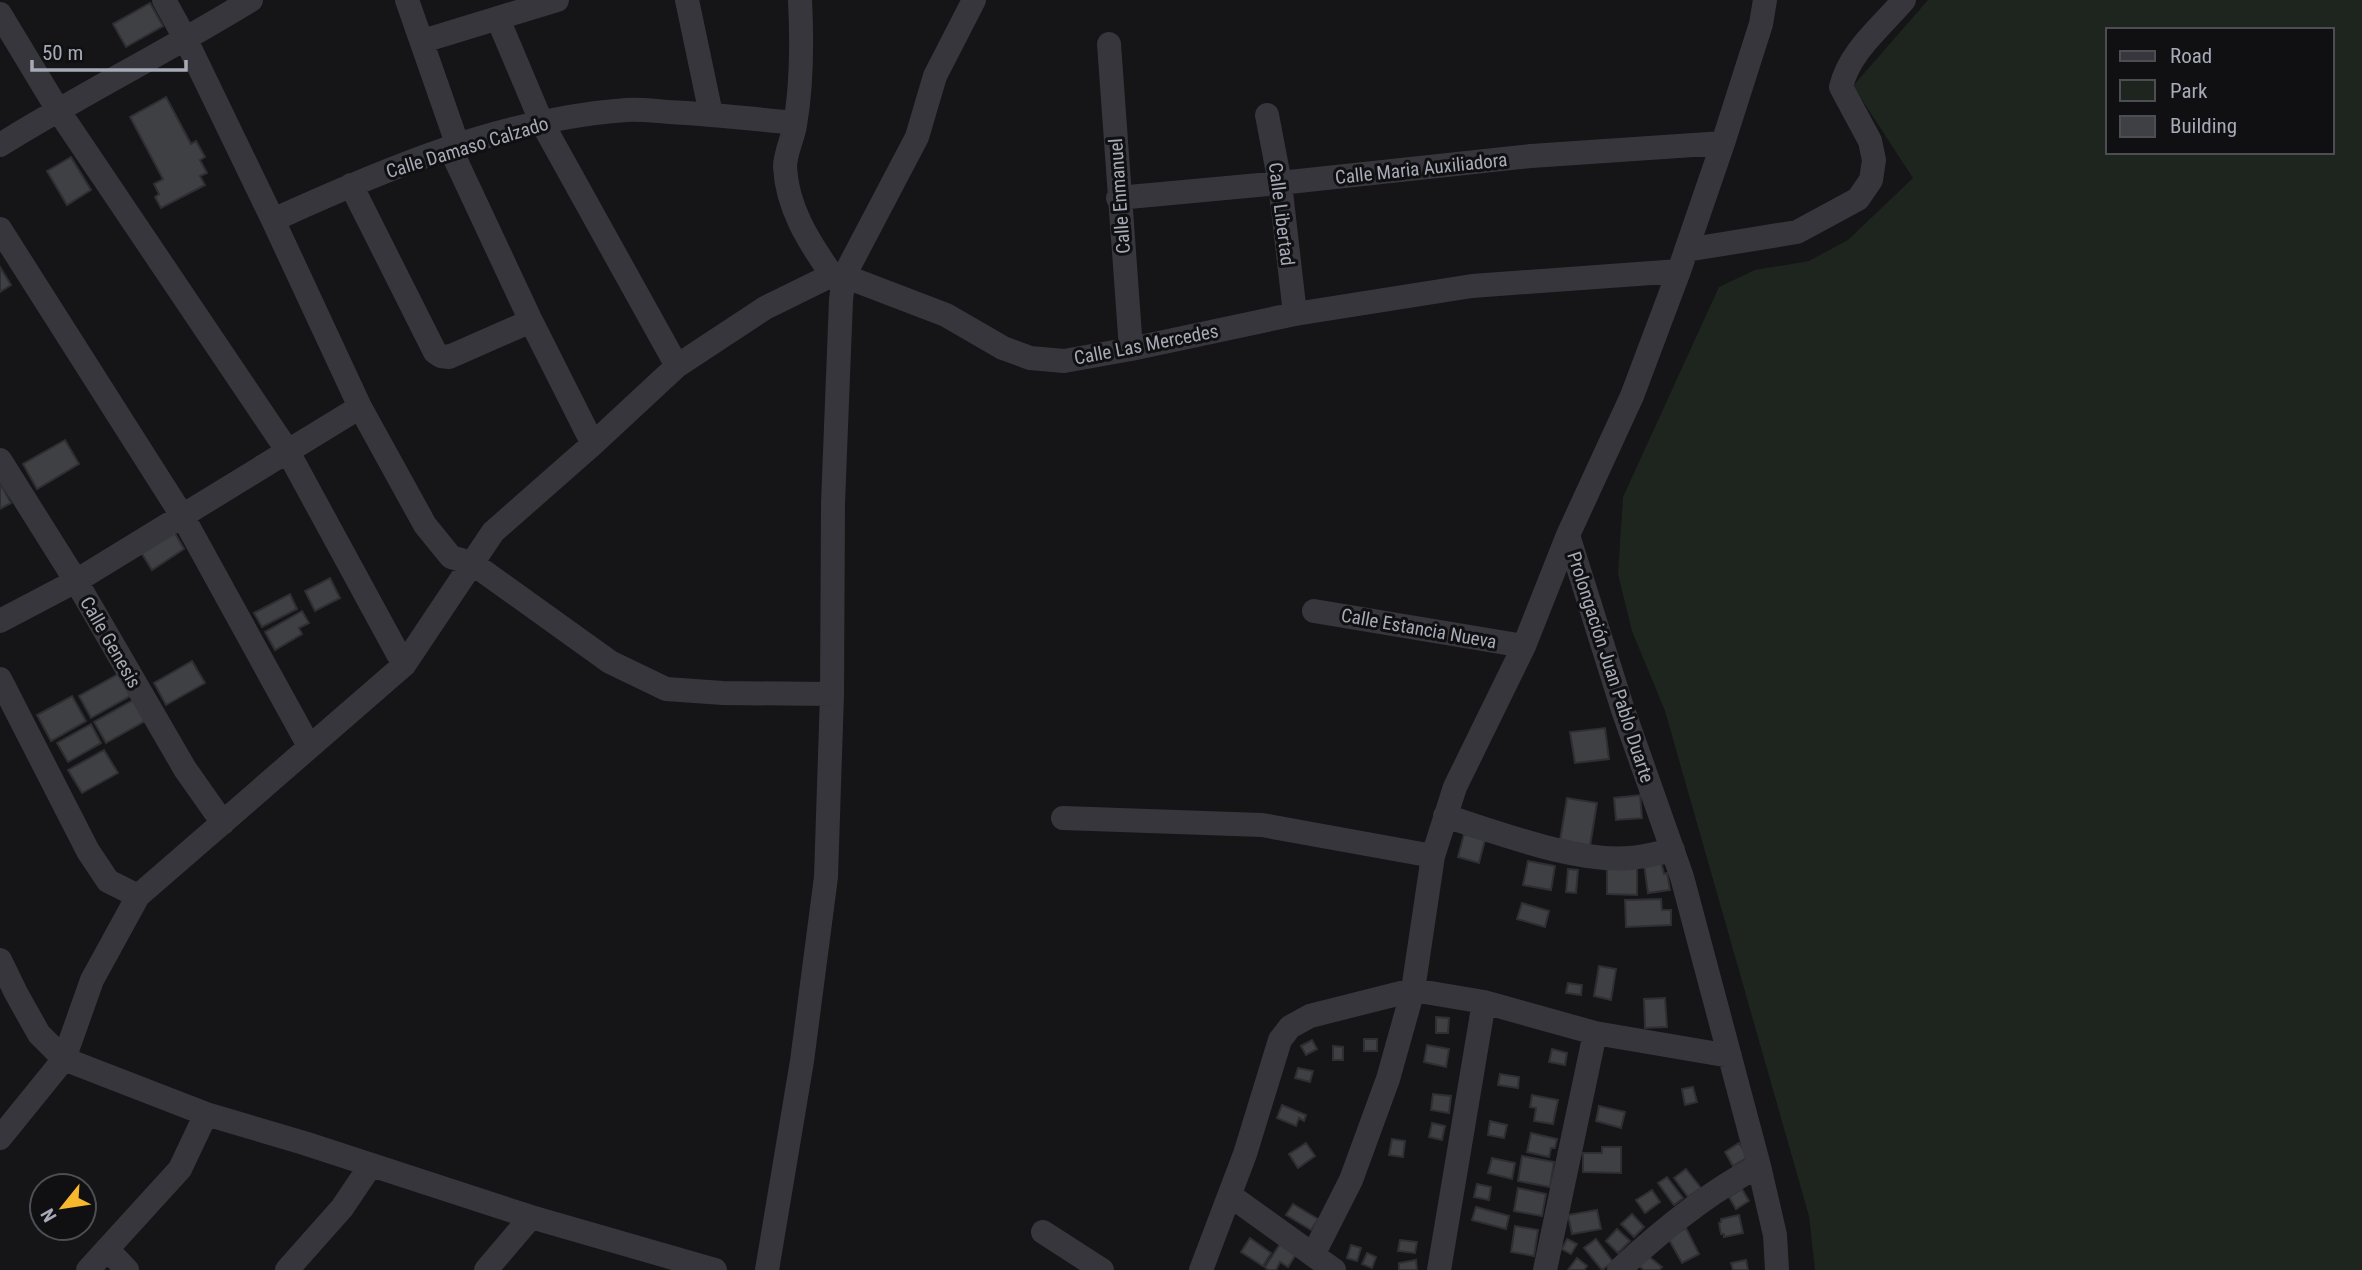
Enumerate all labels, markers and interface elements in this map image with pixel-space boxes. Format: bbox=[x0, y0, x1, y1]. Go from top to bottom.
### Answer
scale bar bbox=[32, 28, 186, 72]
legend bbox=[2106, 28, 2334, 154]
text: 50 m bbox=[42, 41, 83, 65]
text: Road bbox=[2170, 44, 2212, 68]
text: Park bbox=[2170, 79, 2208, 103]
street label: Calle Damaso Calzado bbox=[383, 112, 551, 183]
text: Building bbox=[2170, 114, 2237, 138]
street label: Calle Enmanuel bbox=[1104, 138, 1135, 254]
street label: Calle Maria Auxiliadora bbox=[1334, 148, 1508, 189]
street label: Calle Libertad bbox=[1264, 161, 1299, 267]
street label: Calle Las Mercedes bbox=[1072, 319, 1220, 370]
street label: Prolongación Juan Pablo Duarte bbox=[1562, 549, 1659, 786]
street label: Calle Genesis bbox=[75, 592, 146, 692]
street label: Calle Estancia Nueva bbox=[1339, 604, 1498, 653]
north arrow bbox=[28, 1172, 98, 1242]
text: N bbox=[36, 1204, 62, 1226]

